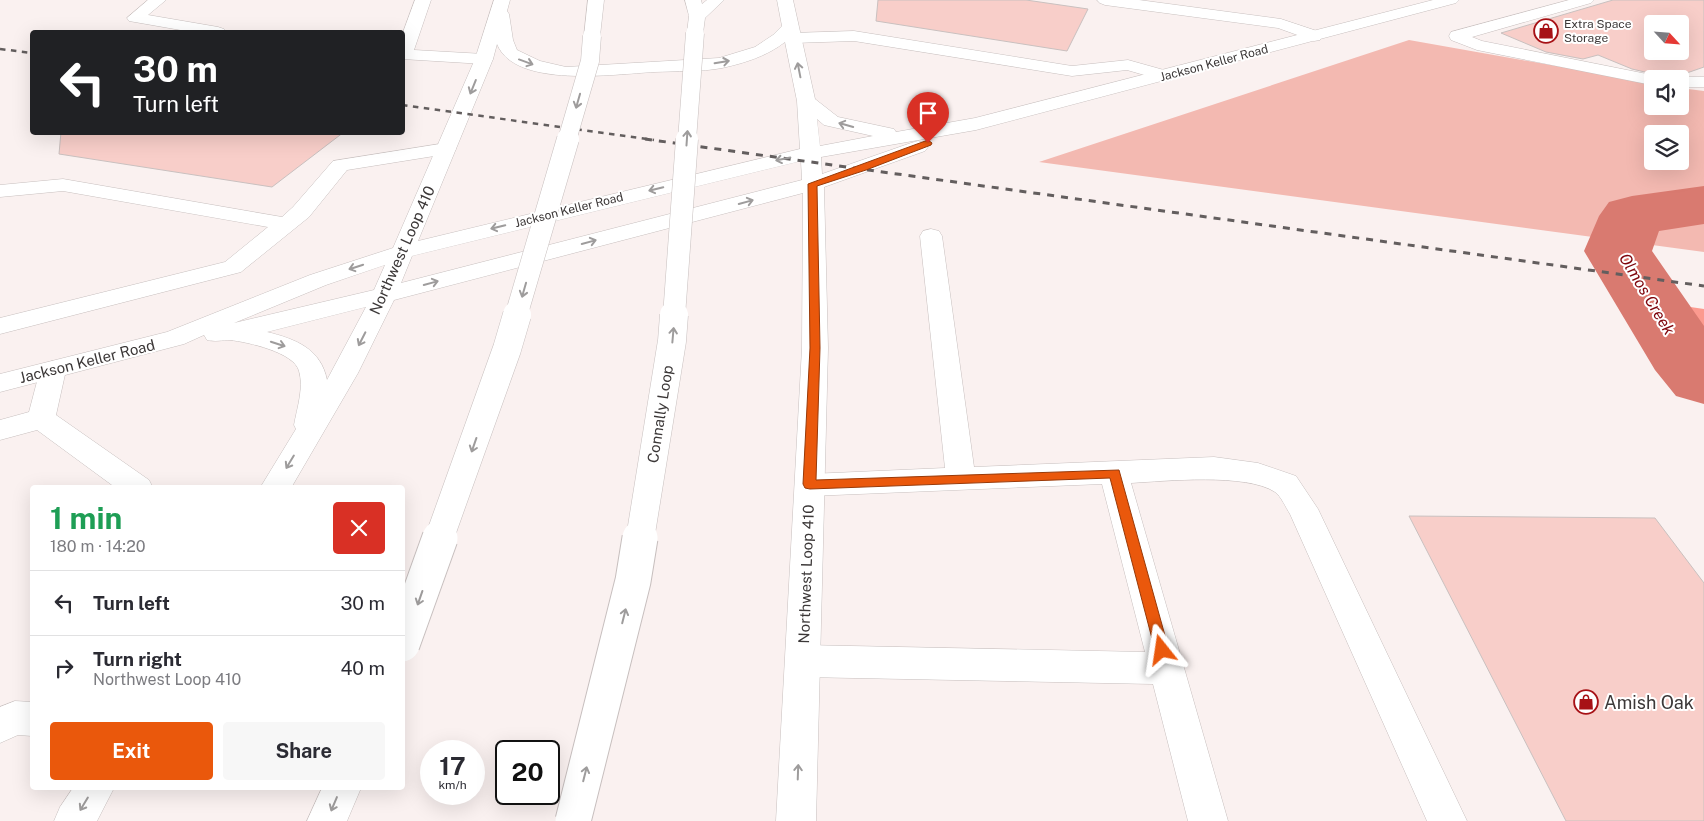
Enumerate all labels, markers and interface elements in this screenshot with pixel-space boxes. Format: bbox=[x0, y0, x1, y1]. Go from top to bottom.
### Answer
north arrow bbox=[1644, 15, 1689, 60]
map controls bbox=[1644, 15, 1689, 170]
place label: Extra Space Storage bbox=[1564, 17, 1632, 45]
shop icon: Extra Space Storage bbox=[1533, 18, 1559, 44]
street label: Jackson Keller Road bbox=[1158, 42, 1270, 84]
text: 30 m bbox=[133, 49, 218, 90]
icon: left bbox=[50, 50, 115, 115]
one-way arrow bbox=[518, 57, 534, 67]
one-way arrow bbox=[713, 57, 729, 67]
one-way arrow bbox=[794, 63, 804, 79]
button: sound bbox=[1644, 70, 1689, 115]
one-way arrow bbox=[468, 78, 477, 94]
text: Turn left bbox=[133, 91, 219, 117]
one-way arrow bbox=[573, 92, 583, 108]
pin bbox=[907, 92, 949, 143]
icon: arrive bbox=[914, 99, 942, 127]
one-way arrow bbox=[838, 120, 854, 129]
button: layers bbox=[1644, 125, 1689, 170]
one-way arrow bbox=[683, 131, 692, 147]
one-way arrow bbox=[775, 155, 791, 164]
street label: Northwest Loop 410 bbox=[366, 183, 438, 317]
one-way arrow bbox=[648, 185, 664, 194]
street label: Jackson Keller Road bbox=[513, 190, 625, 230]
one-way arrow bbox=[738, 196, 754, 206]
one-way arrow bbox=[490, 223, 506, 232]
one-way arrow bbox=[580, 237, 596, 247]
water label: Olmos Creek bbox=[1615, 250, 1679, 339]
one-way arrow bbox=[348, 263, 364, 273]
one-way arrow bbox=[423, 278, 439, 287]
one-way arrow bbox=[519, 282, 528, 298]
one-way arrow bbox=[668, 328, 677, 344]
one-way arrow bbox=[357, 331, 366, 346]
street label: Jackson Keller Road bbox=[17, 336, 157, 386]
one-way arrow bbox=[270, 339, 286, 349]
street label: Connally Loop bbox=[644, 364, 676, 464]
one-way arrow bbox=[468, 437, 478, 453]
one-way arrow bbox=[285, 455, 296, 469]
text: 1 min bbox=[50, 500, 122, 536]
button: close bbox=[333, 502, 385, 554]
street label: Northwest Loop 410 bbox=[795, 504, 817, 644]
text: 180 m · 14:20 bbox=[50, 537, 145, 556]
icon: left bbox=[50, 589, 78, 617]
one-way arrow bbox=[415, 590, 424, 605]
text: Turn left bbox=[93, 592, 170, 614]
text: 30 m bbox=[340, 592, 385, 614]
one-way arrow bbox=[620, 608, 629, 624]
position arrow bbox=[1135, 623, 1187, 675]
text: Turn right bbox=[93, 648, 182, 670]
icon: right bbox=[50, 654, 78, 682]
text: 40 m bbox=[340, 657, 385, 679]
text: Northwest Loop 410 bbox=[93, 670, 241, 689]
shop icon: Amish Oak bbox=[1573, 689, 1599, 715]
place label: Amish Oak bbox=[1604, 692, 1694, 713]
button: Exit bbox=[50, 722, 213, 780]
button: Share bbox=[223, 722, 385, 780]
speed limit sign: 20 bbox=[495, 740, 560, 805]
text: 17 bbox=[439, 751, 466, 781]
one-way arrow bbox=[794, 765, 803, 781]
one-way arrow bbox=[581, 766, 590, 782]
text: km/h bbox=[438, 778, 467, 792]
one-way arrow bbox=[329, 796, 339, 811]
one-way arrow bbox=[79, 797, 89, 811]

